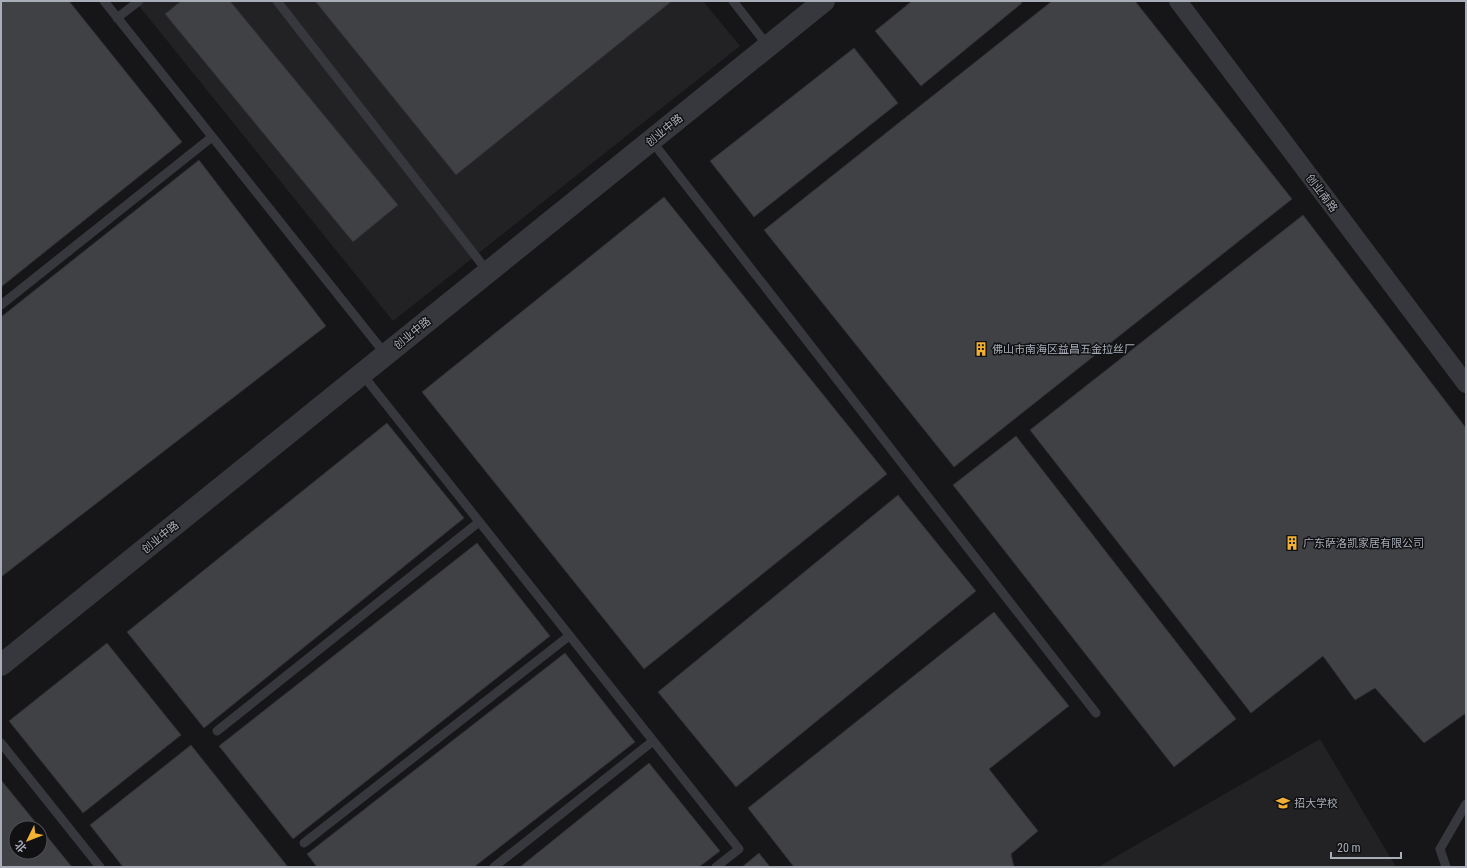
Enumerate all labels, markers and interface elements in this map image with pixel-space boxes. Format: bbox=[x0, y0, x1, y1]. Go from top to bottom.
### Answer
street label: 创业中路 bbox=[643, 111, 686, 149]
street label: 创业南路 bbox=[1303, 172, 1340, 215]
street label: 创业中路 bbox=[391, 314, 434, 352]
building icon: 佛山市南海区益昌五金拉丝厂 bbox=[973, 341, 989, 357]
place label: 佛山市南海区益昌五金拉丝厂 bbox=[992, 343, 1135, 356]
street label: 创业中路 bbox=[139, 518, 182, 556]
building icon: 广东萨洛凯家居有限公司 bbox=[1284, 535, 1300, 551]
place label: 广东萨洛凯家居有限公司 bbox=[1303, 537, 1424, 550]
school or university icon: 招大学校 bbox=[1275, 795, 1291, 811]
place label: 招大学校 bbox=[1294, 797, 1338, 810]
north arrow bbox=[8, 820, 48, 860]
scale bar bbox=[1331, 834, 1401, 860]
text: 北 bbox=[13, 838, 30, 855]
text: 20 m bbox=[1337, 841, 1361, 855]

